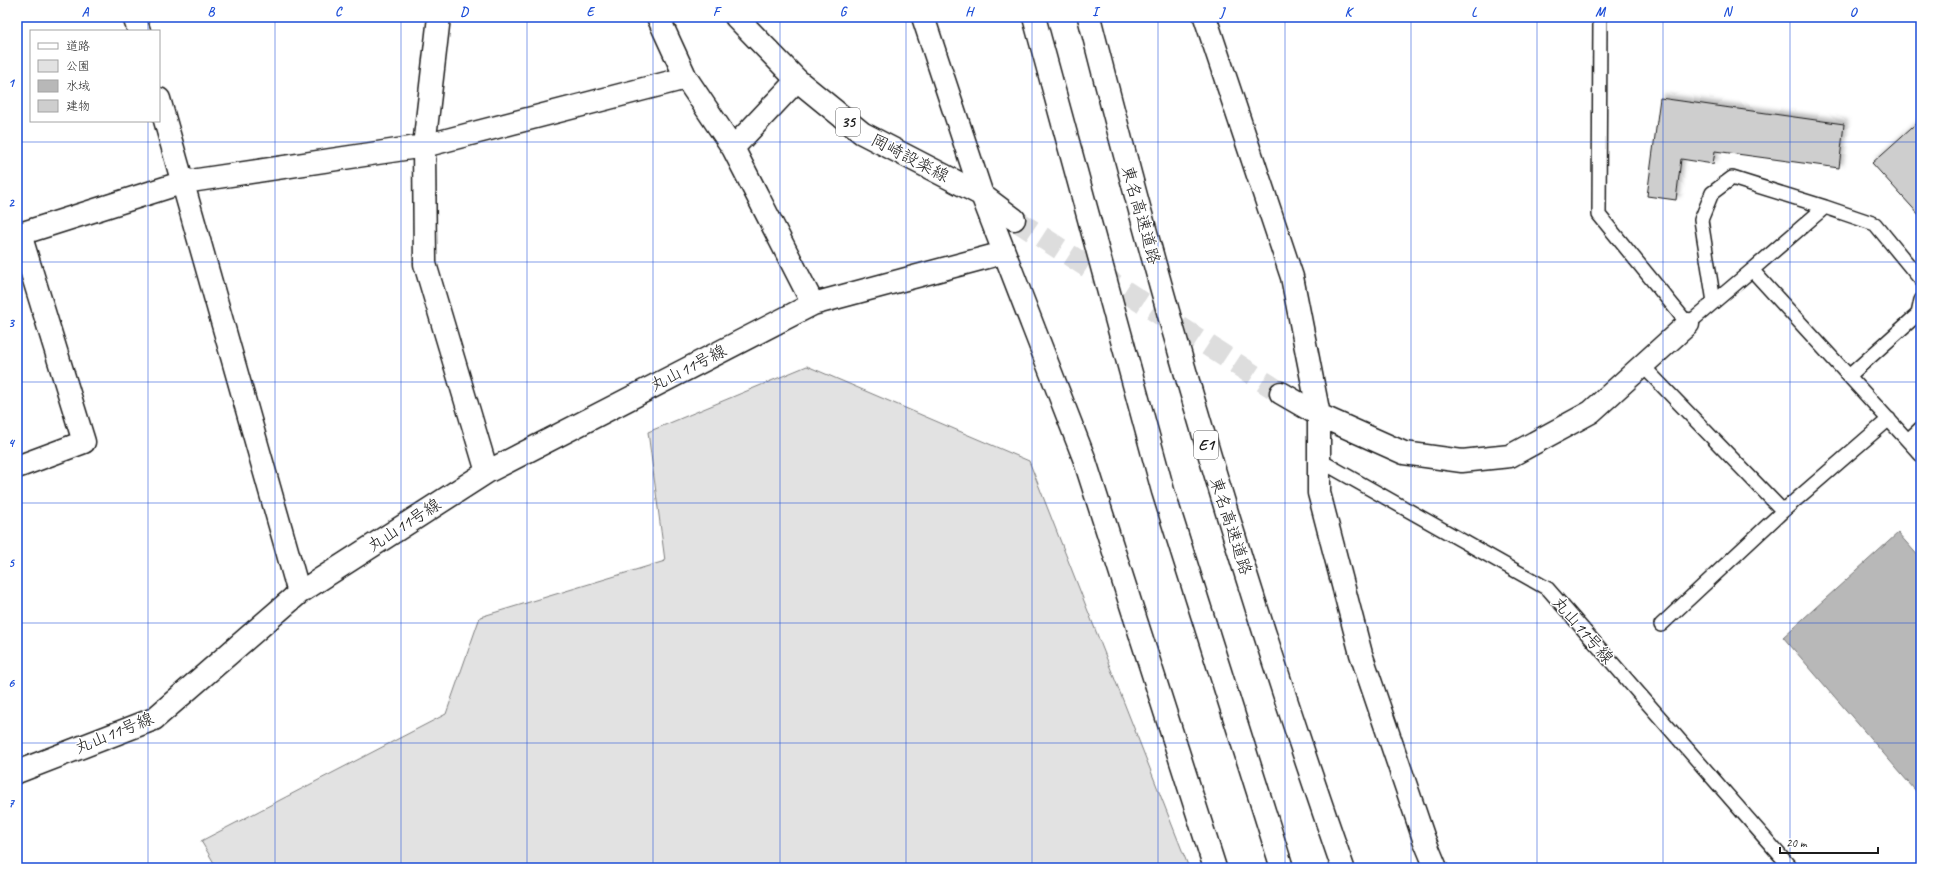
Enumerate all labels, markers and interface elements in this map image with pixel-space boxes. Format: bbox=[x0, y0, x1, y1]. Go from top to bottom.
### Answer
text: A bbox=[82, 4, 90, 20]
text: B bbox=[208, 4, 216, 20]
text: C bbox=[335, 4, 343, 20]
text: D bbox=[460, 4, 469, 20]
text: E bbox=[587, 4, 596, 20]
text: F bbox=[713, 4, 722, 20]
text: G bbox=[840, 4, 848, 20]
text: H bbox=[965, 4, 975, 20]
text: I bbox=[1092, 4, 1101, 20]
text: J bbox=[1219, 4, 1226, 20]
text: K bbox=[1345, 4, 1355, 20]
text: L bbox=[1471, 4, 1478, 20]
text: M bbox=[1595, 4, 1606, 20]
text: N bbox=[1723, 4, 1734, 20]
text: O bbox=[1850, 4, 1859, 20]
legend bbox=[30, 30, 160, 122]
text: 道路 bbox=[66, 38, 90, 54]
text: 公園 bbox=[66, 58, 90, 74]
text: 1 bbox=[8, 75, 16, 91]
text: 水域 bbox=[66, 78, 90, 94]
text: 建物 bbox=[66, 98, 90, 114]
road number: 35 bbox=[836, 108, 860, 136]
street label: 岡崎設楽線 bbox=[867, 129, 953, 187]
street label: 東名高速道路 bbox=[1117, 163, 1165, 267]
text: 2 bbox=[8, 195, 15, 211]
text: 3 bbox=[8, 315, 15, 331]
street label: 丸山11号線 bbox=[646, 340, 730, 396]
road number: E1 bbox=[1194, 431, 1218, 459]
text: 4 bbox=[8, 435, 16, 451]
street label: 東名高速道路 bbox=[1205, 474, 1257, 578]
street label: 丸山11号線 bbox=[363, 494, 445, 556]
text: 5 bbox=[8, 555, 15, 571]
street label: 丸山11号線 bbox=[1548, 592, 1618, 668]
text: 6 bbox=[8, 675, 15, 691]
street label: 丸山11号線 bbox=[71, 708, 157, 758]
text: 7 bbox=[8, 795, 15, 811]
scale bar bbox=[1780, 829, 1878, 855]
text: 20 m bbox=[1786, 835, 1808, 851]

